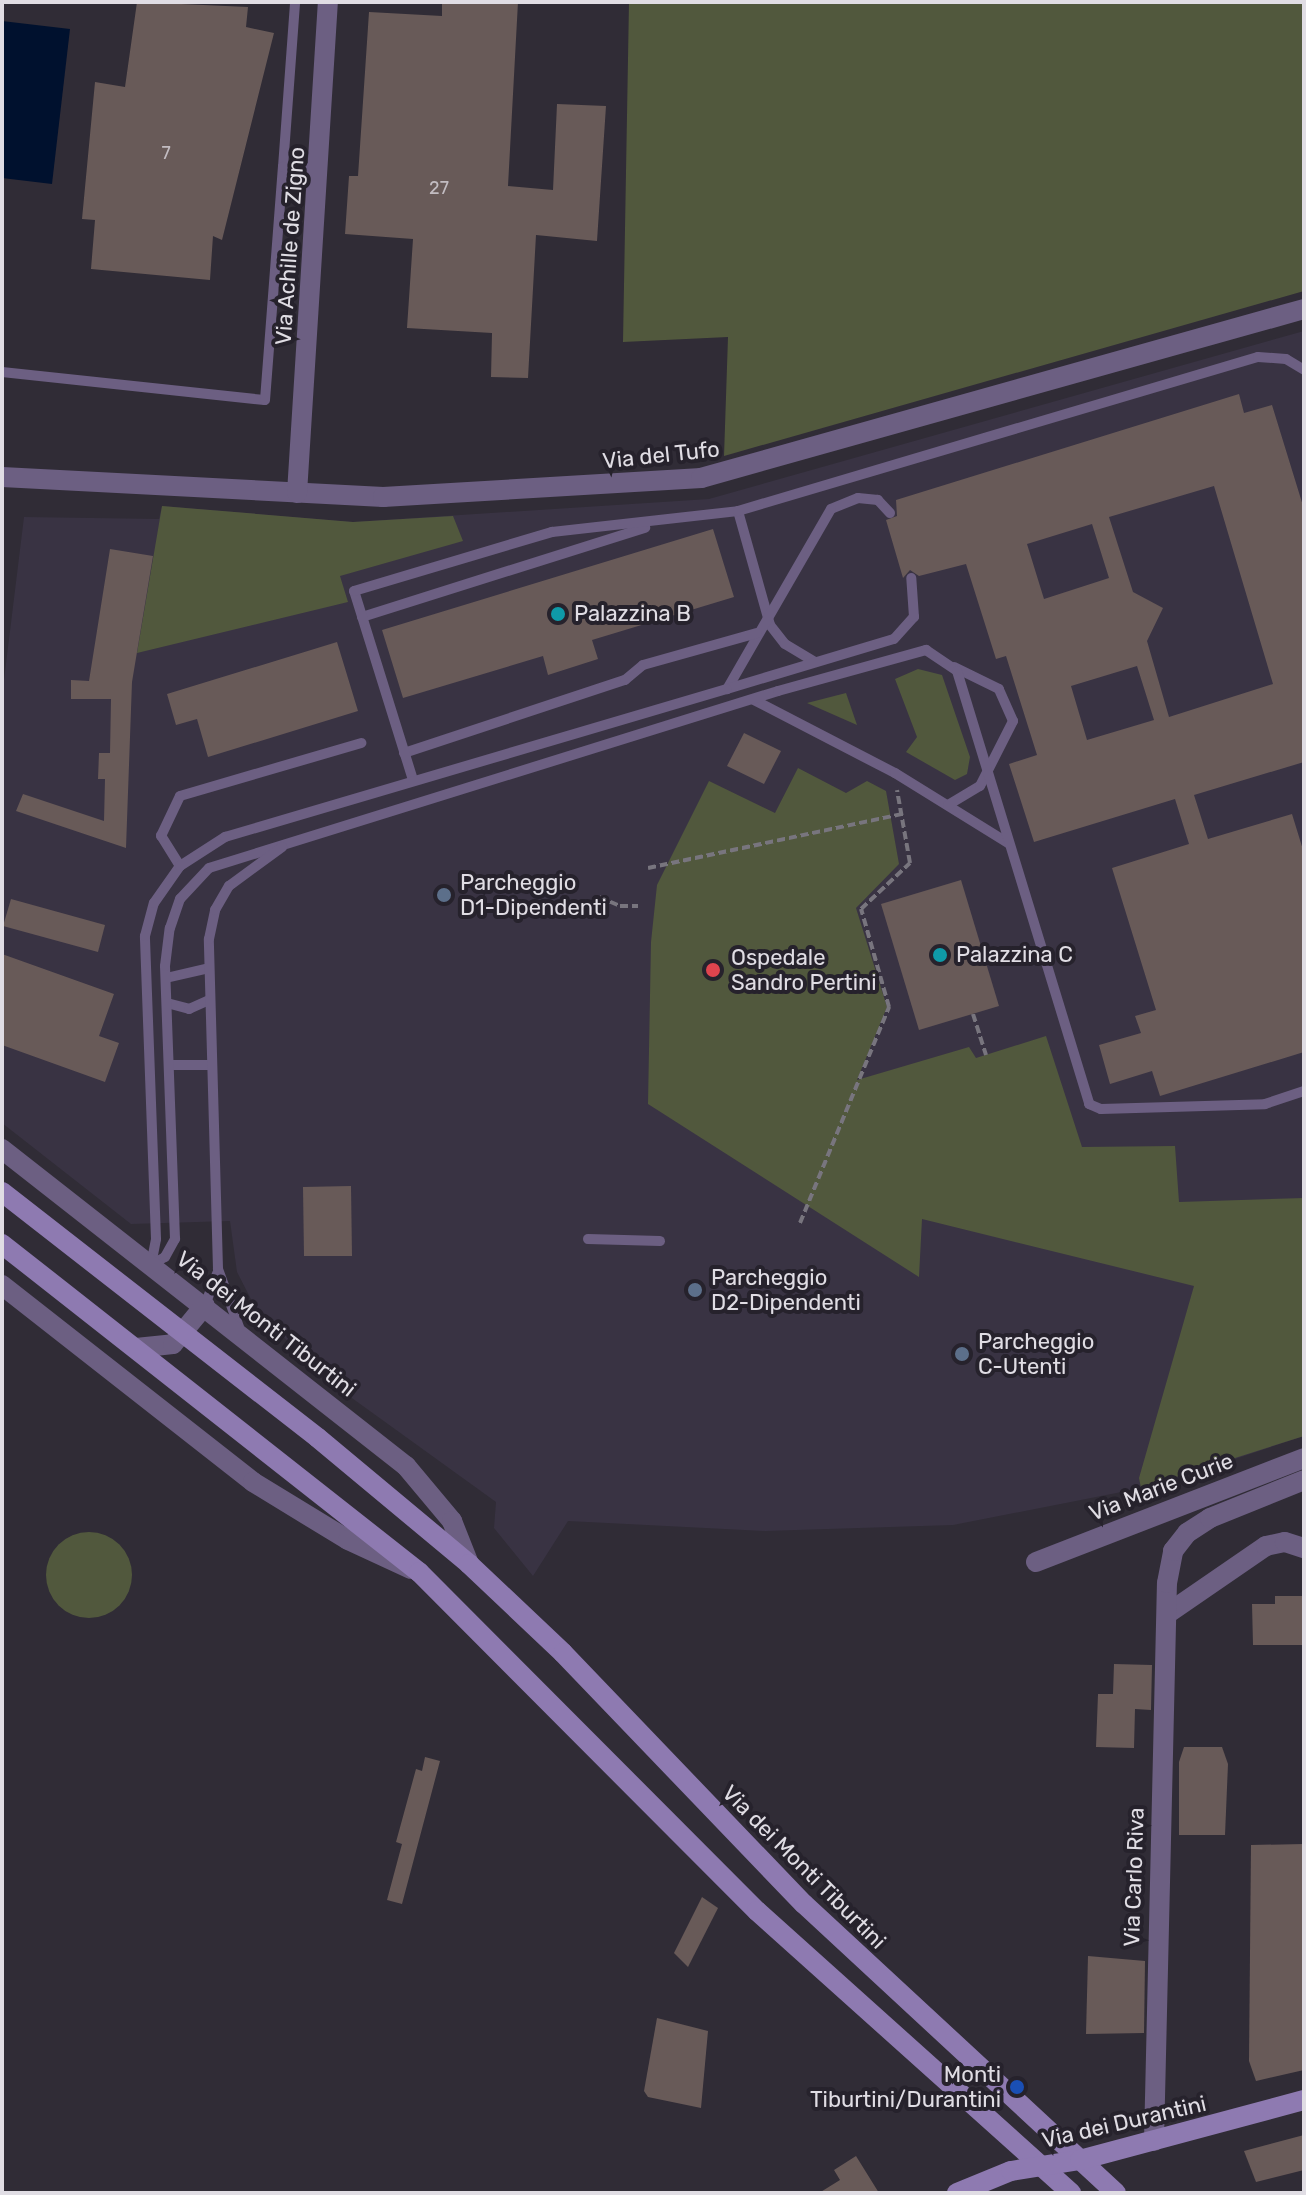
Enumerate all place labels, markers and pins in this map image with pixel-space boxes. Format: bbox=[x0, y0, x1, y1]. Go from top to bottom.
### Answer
place label: Palazzina B bbox=[574, 601, 691, 627]
marker: Palazzina B bbox=[549, 605, 567, 623]
place label: Parcheggio D1-Dipendenti bbox=[460, 869, 607, 920]
marker: Parcheggio D1-Dipendenti bbox=[435, 886, 453, 904]
place label: Palazzina C bbox=[956, 942, 1073, 968]
place label: Ospedale Sandro Pertini bbox=[731, 944, 877, 996]
marker: Palazzina C bbox=[931, 946, 949, 964]
marker: Ospedale Sandro Pertini bbox=[702, 959, 724, 981]
place label: Parcheggio D2-Dipendenti bbox=[711, 1264, 861, 1316]
marker: Parcheggio D2-Dipendenti bbox=[686, 1281, 704, 1299]
place label: Parcheggio C-Utenti bbox=[978, 1328, 1094, 1380]
marker: Parcheggio C-Utenti bbox=[953, 1345, 971, 1363]
place label: Monti Tiburtini/Durantini bbox=[810, 2061, 1001, 2112]
marker: Monti Tiburtini/Durantini bbox=[1008, 2078, 1026, 2096]

